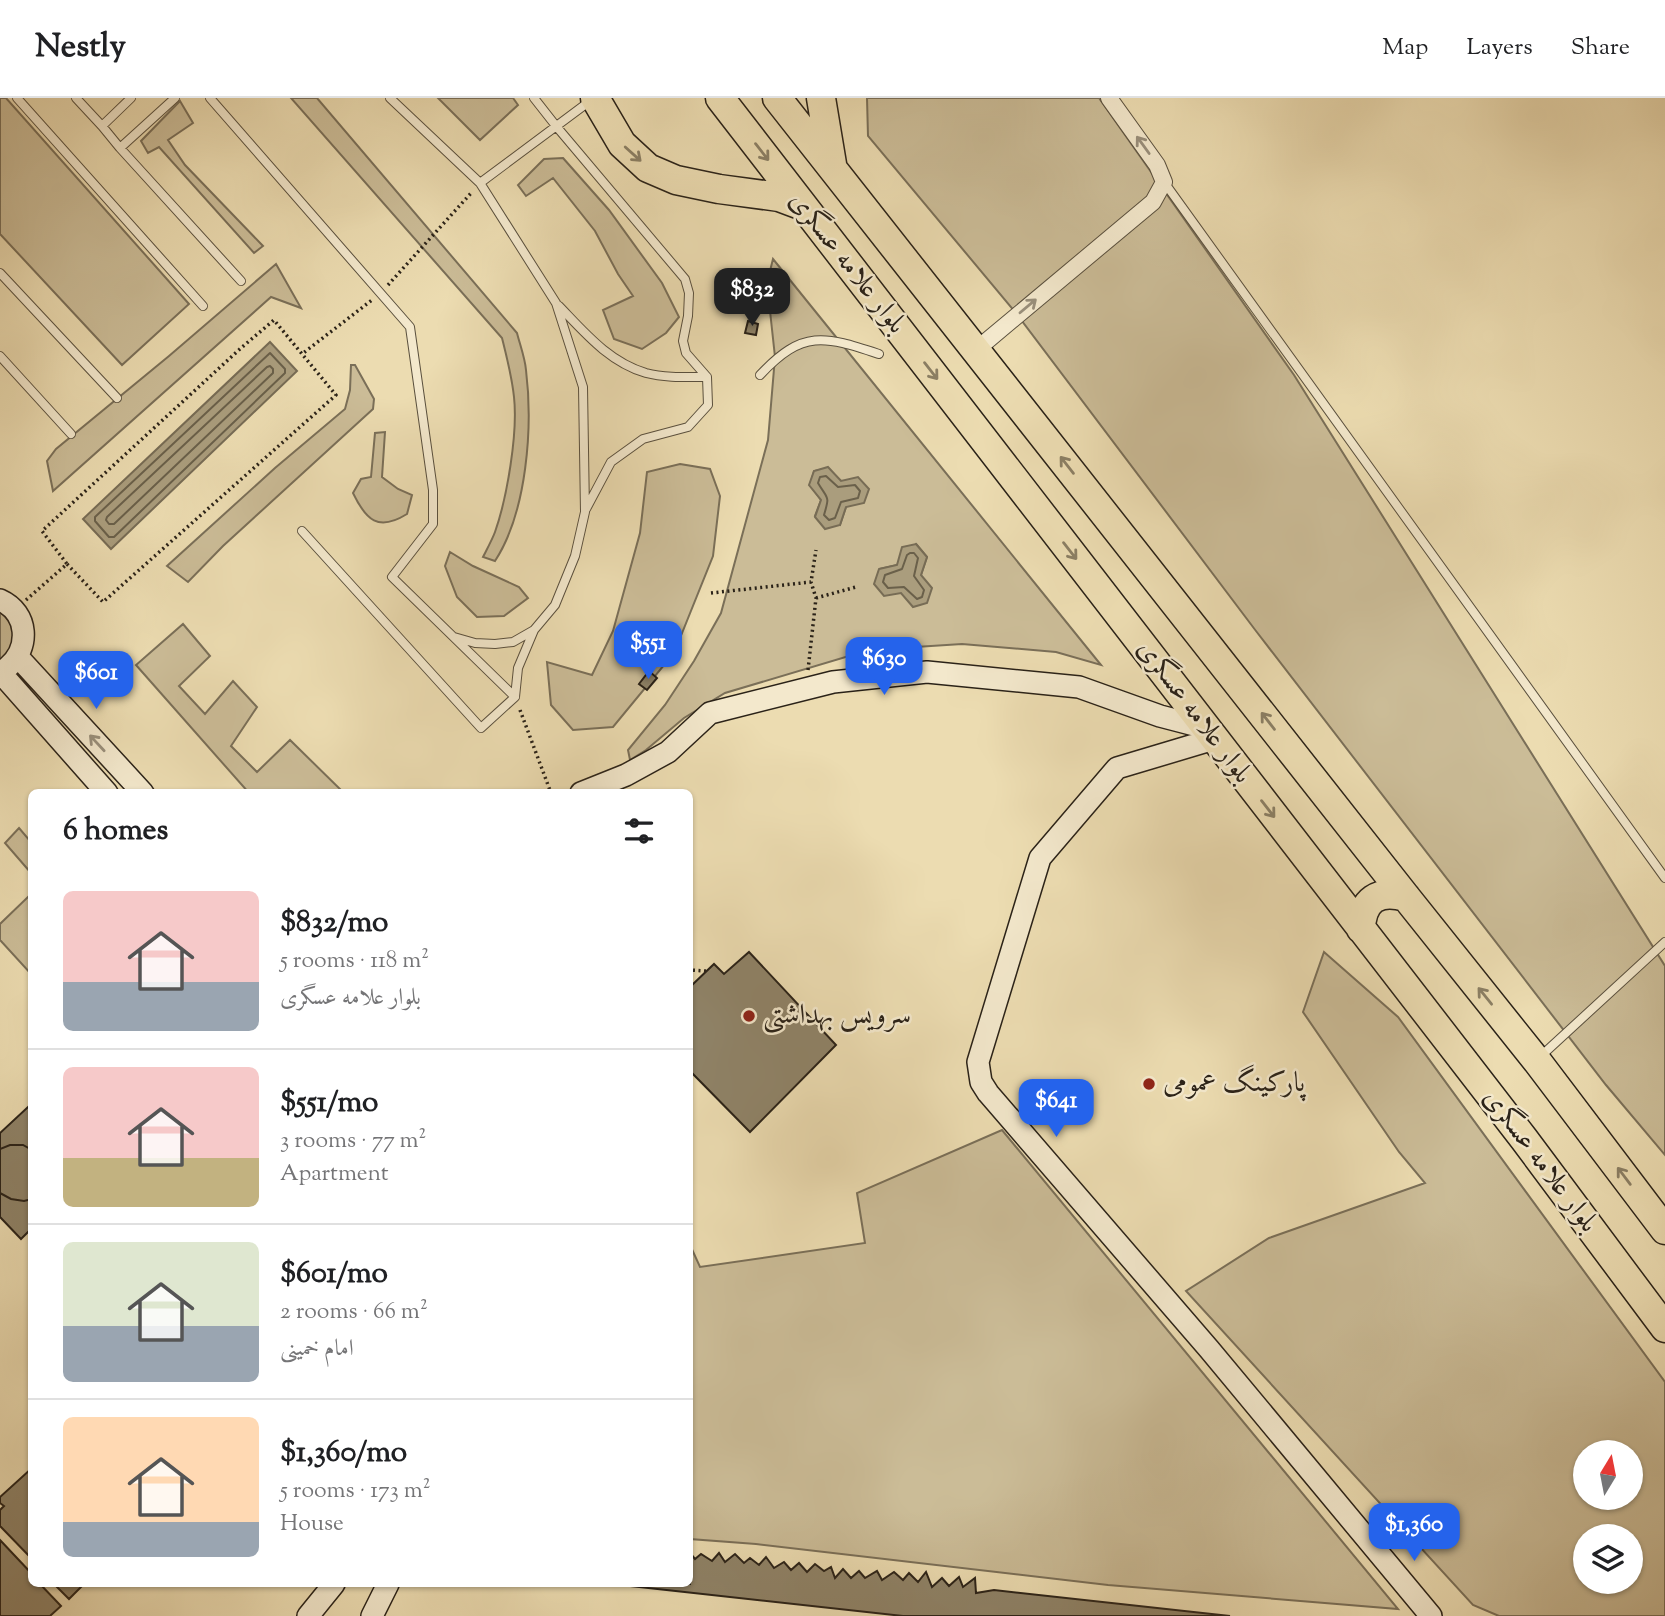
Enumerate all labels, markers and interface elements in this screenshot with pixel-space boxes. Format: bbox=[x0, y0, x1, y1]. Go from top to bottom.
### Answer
text: Nestly bbox=[35, 24, 126, 72]
text: Map bbox=[1382, 31, 1428, 65]
text: Layers bbox=[1466, 31, 1533, 65]
text: Share bbox=[1571, 31, 1630, 65]
one-way arrow bbox=[1136, 136, 1150, 155]
one-way arrow bbox=[754, 142, 769, 161]
one-way arrow bbox=[624, 146, 642, 162]
street label: بلوار علامه عسگری bbox=[778, 183, 916, 343]
pin: $832 bbox=[711, 268, 793, 328]
text: $832 bbox=[730, 274, 774, 307]
one-way arrow bbox=[1019, 298, 1037, 314]
one-way arrow bbox=[923, 361, 938, 379]
one-way arrow bbox=[1059, 456, 1074, 475]
one-way arrow bbox=[1063, 541, 1078, 559]
pin: $551 bbox=[607, 622, 689, 681]
text: $551 bbox=[630, 627, 666, 660]
street label: بلوار علامه عسگری bbox=[1126, 631, 1262, 793]
pin: $630 bbox=[843, 638, 925, 697]
text: $630 bbox=[862, 643, 906, 676]
pin: $601 bbox=[55, 652, 137, 711]
text: $601 bbox=[74, 657, 118, 690]
one-way arrow bbox=[1260, 712, 1275, 731]
one-way arrow bbox=[88, 735, 105, 752]
one-way arrow bbox=[1261, 799, 1276, 817]
text: 6 homes bbox=[63, 810, 168, 853]
icon: filters bbox=[620, 812, 658, 850]
text: $832/mo bbox=[280, 902, 388, 945]
icon: home bbox=[119, 919, 203, 1003]
text: 5 rooms · 118 m² bbox=[280, 945, 429, 978]
text: بلوار علامه عسگری bbox=[280, 982, 421, 1015]
one-way arrow bbox=[1477, 987, 1492, 1005]
place label: سرویس بهداشتی bbox=[763, 996, 911, 1036]
marker: سرویس بهداشتی bbox=[741, 1008, 757, 1024]
place label: پارکینگ عمومی bbox=[1163, 1064, 1307, 1104]
marker: پارکینگ عمومی bbox=[1141, 1076, 1157, 1092]
pin: $641 bbox=[1015, 1080, 1097, 1139]
street label: بلوار علامه عسگری bbox=[1472, 1080, 1608, 1242]
text: $551/mo bbox=[280, 1082, 378, 1125]
text: $641 bbox=[1035, 1085, 1077, 1118]
icon: home bbox=[119, 1095, 203, 1179]
text: 3 rooms · 77 m² bbox=[280, 1125, 426, 1158]
text: Apartment bbox=[280, 1158, 389, 1191]
one-way arrow bbox=[1616, 1167, 1631, 1185]
text: $601/mo bbox=[280, 1253, 388, 1296]
icon: home bbox=[119, 1270, 203, 1354]
text: 2 rooms · 66 m² bbox=[280, 1296, 428, 1329]
text: امام خمینی bbox=[280, 1333, 354, 1366]
text: $1,360/mo bbox=[280, 1432, 407, 1475]
north arrow bbox=[1573, 1440, 1643, 1510]
map controls bbox=[1573, 1440, 1643, 1594]
icon: home bbox=[119, 1445, 203, 1529]
text: 5 rooms · 173 m² bbox=[280, 1475, 431, 1508]
pin: $1,360 bbox=[1357, 1504, 1471, 1563]
text: House bbox=[280, 1508, 344, 1541]
text: $1,360 bbox=[1385, 1509, 1443, 1542]
button: layers bbox=[1573, 1524, 1643, 1594]

